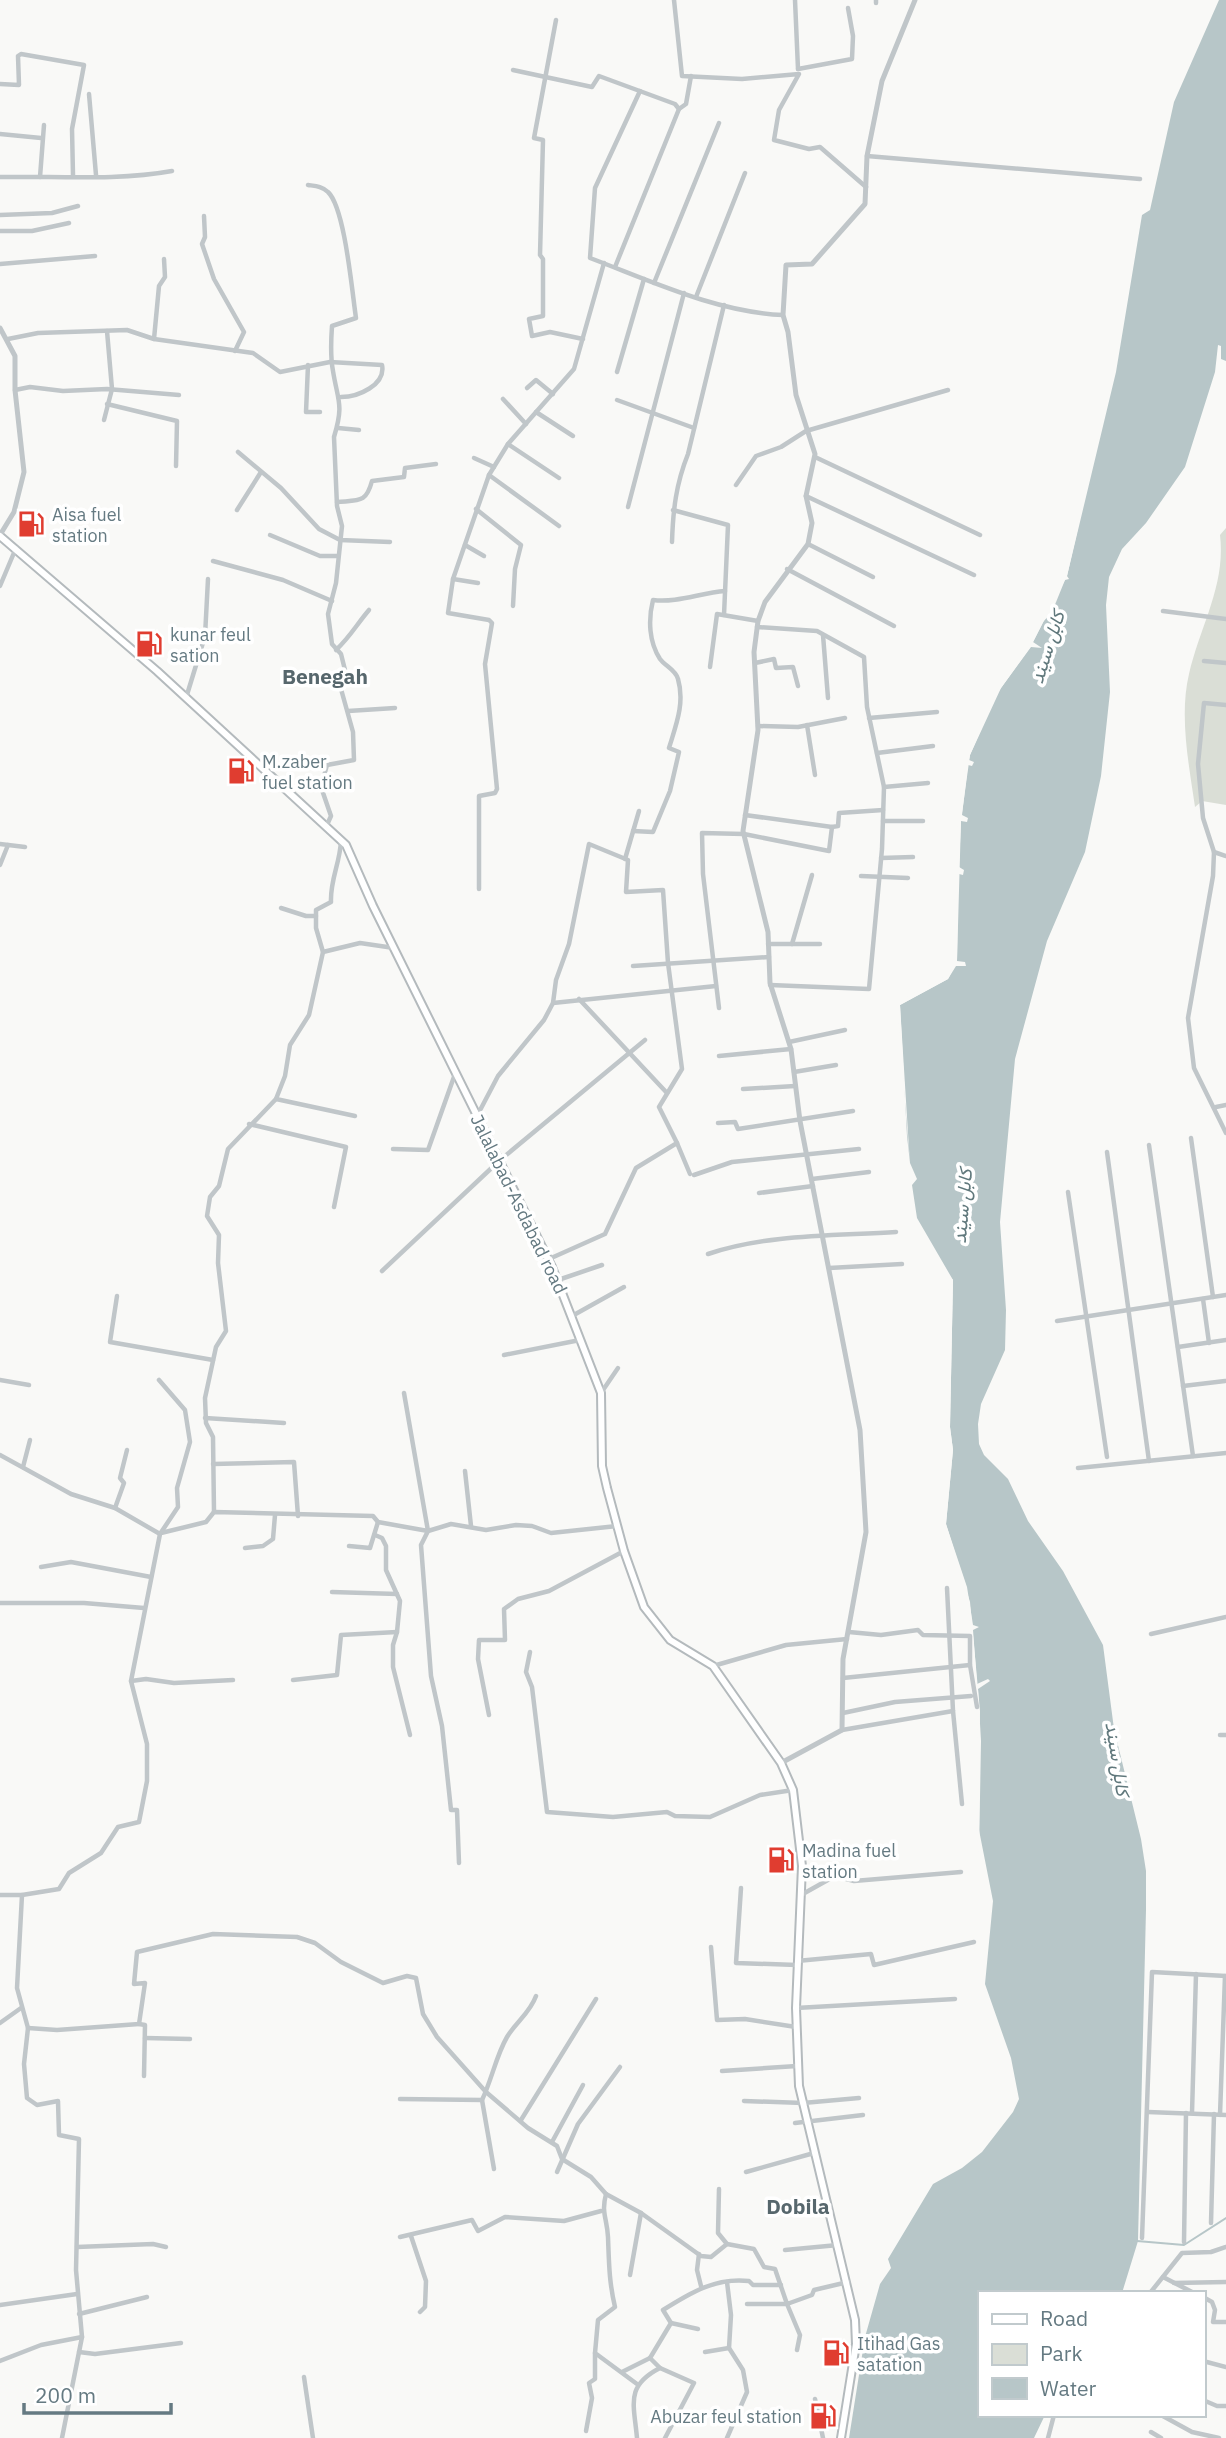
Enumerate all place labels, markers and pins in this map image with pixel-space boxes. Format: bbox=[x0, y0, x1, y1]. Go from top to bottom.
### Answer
place label: Aisa fuel station bbox=[52, 503, 122, 547]
fuel station icon: Aisa fuel station bbox=[16, 509, 46, 539]
place label: kunar feul sation bbox=[170, 623, 251, 667]
fuel station icon: kunar feul sation bbox=[134, 629, 164, 659]
place label: M.zaber fuel station bbox=[262, 750, 353, 794]
fuel station icon: M.zaber fuel station bbox=[226, 756, 256, 786]
place label: Madina fuel station bbox=[802, 1839, 896, 1883]
fuel station icon: Madina fuel station bbox=[766, 1845, 796, 1875]
place label: Itihad Gas satation bbox=[857, 2332, 940, 2376]
fuel station icon: Itihad Gas satation bbox=[821, 2338, 851, 2368]
fuel station icon: Abuzar feul station bbox=[808, 2401, 838, 2431]
place label: Abuzar feul station bbox=[650, 2405, 802, 2428]

